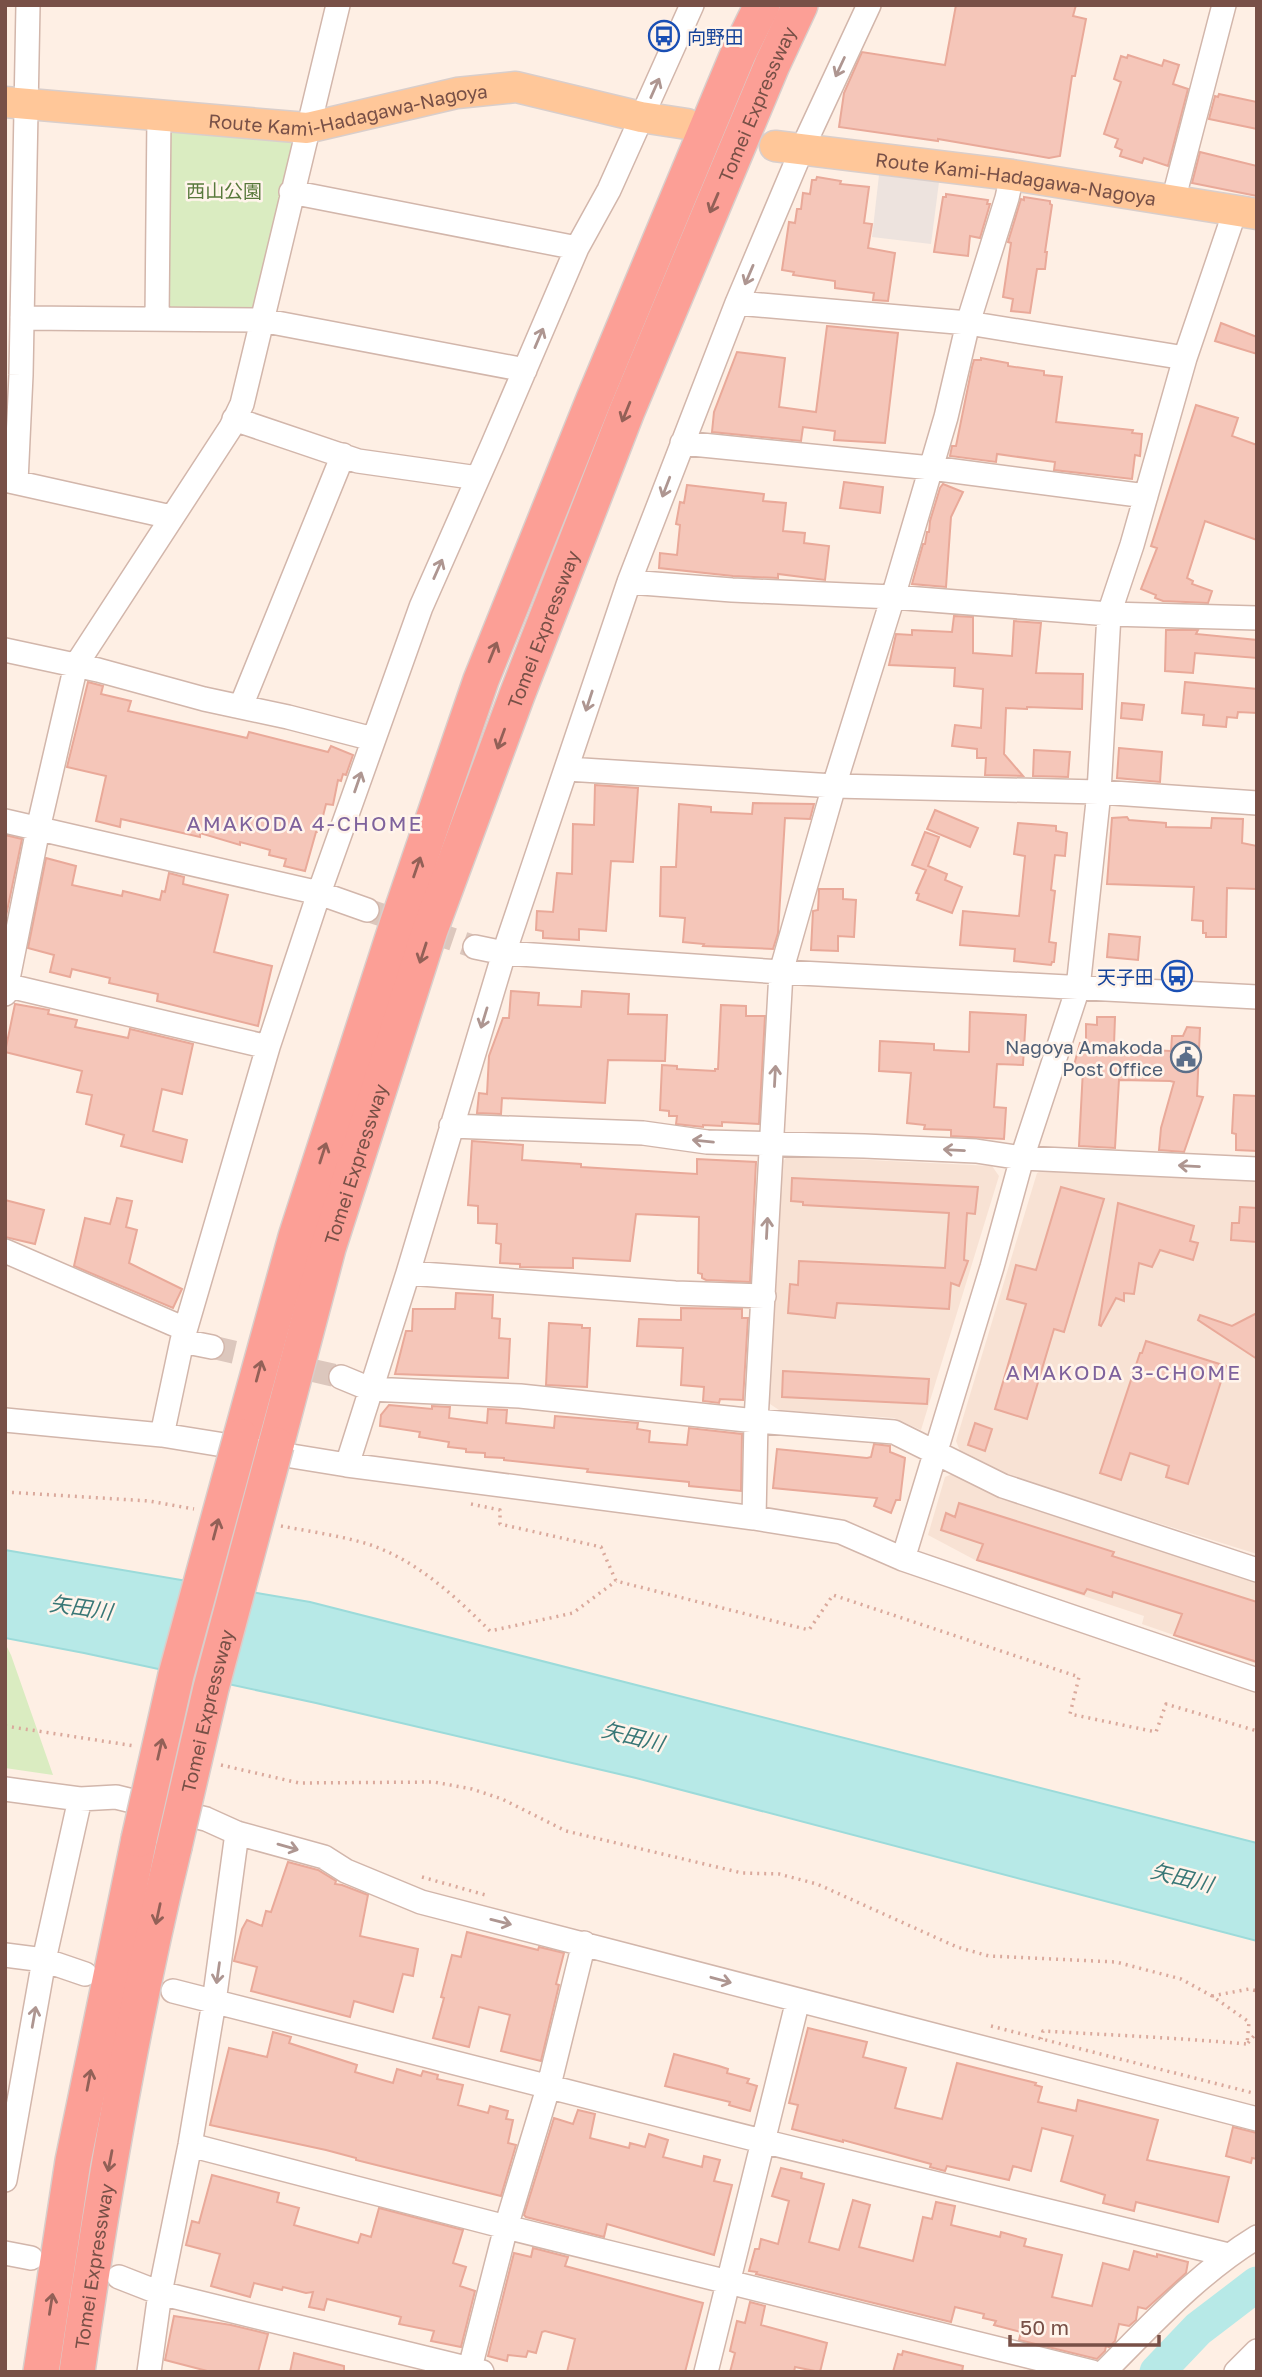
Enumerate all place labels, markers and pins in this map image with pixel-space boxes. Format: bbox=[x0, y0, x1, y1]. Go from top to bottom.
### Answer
bus stop icon: 向野田 bbox=[647, 19, 681, 53]
place label: 向野田 bbox=[687, 25, 744, 48]
bus stop icon: 天子田 bbox=[1160, 959, 1194, 993]
place label: 天子田 bbox=[1097, 965, 1154, 988]
place label: Nagoya Amakoda Post Office bbox=[1005, 1035, 1163, 1080]
public building icon: Nagoya Amakoda Post Office bbox=[1169, 1040, 1203, 1074]

